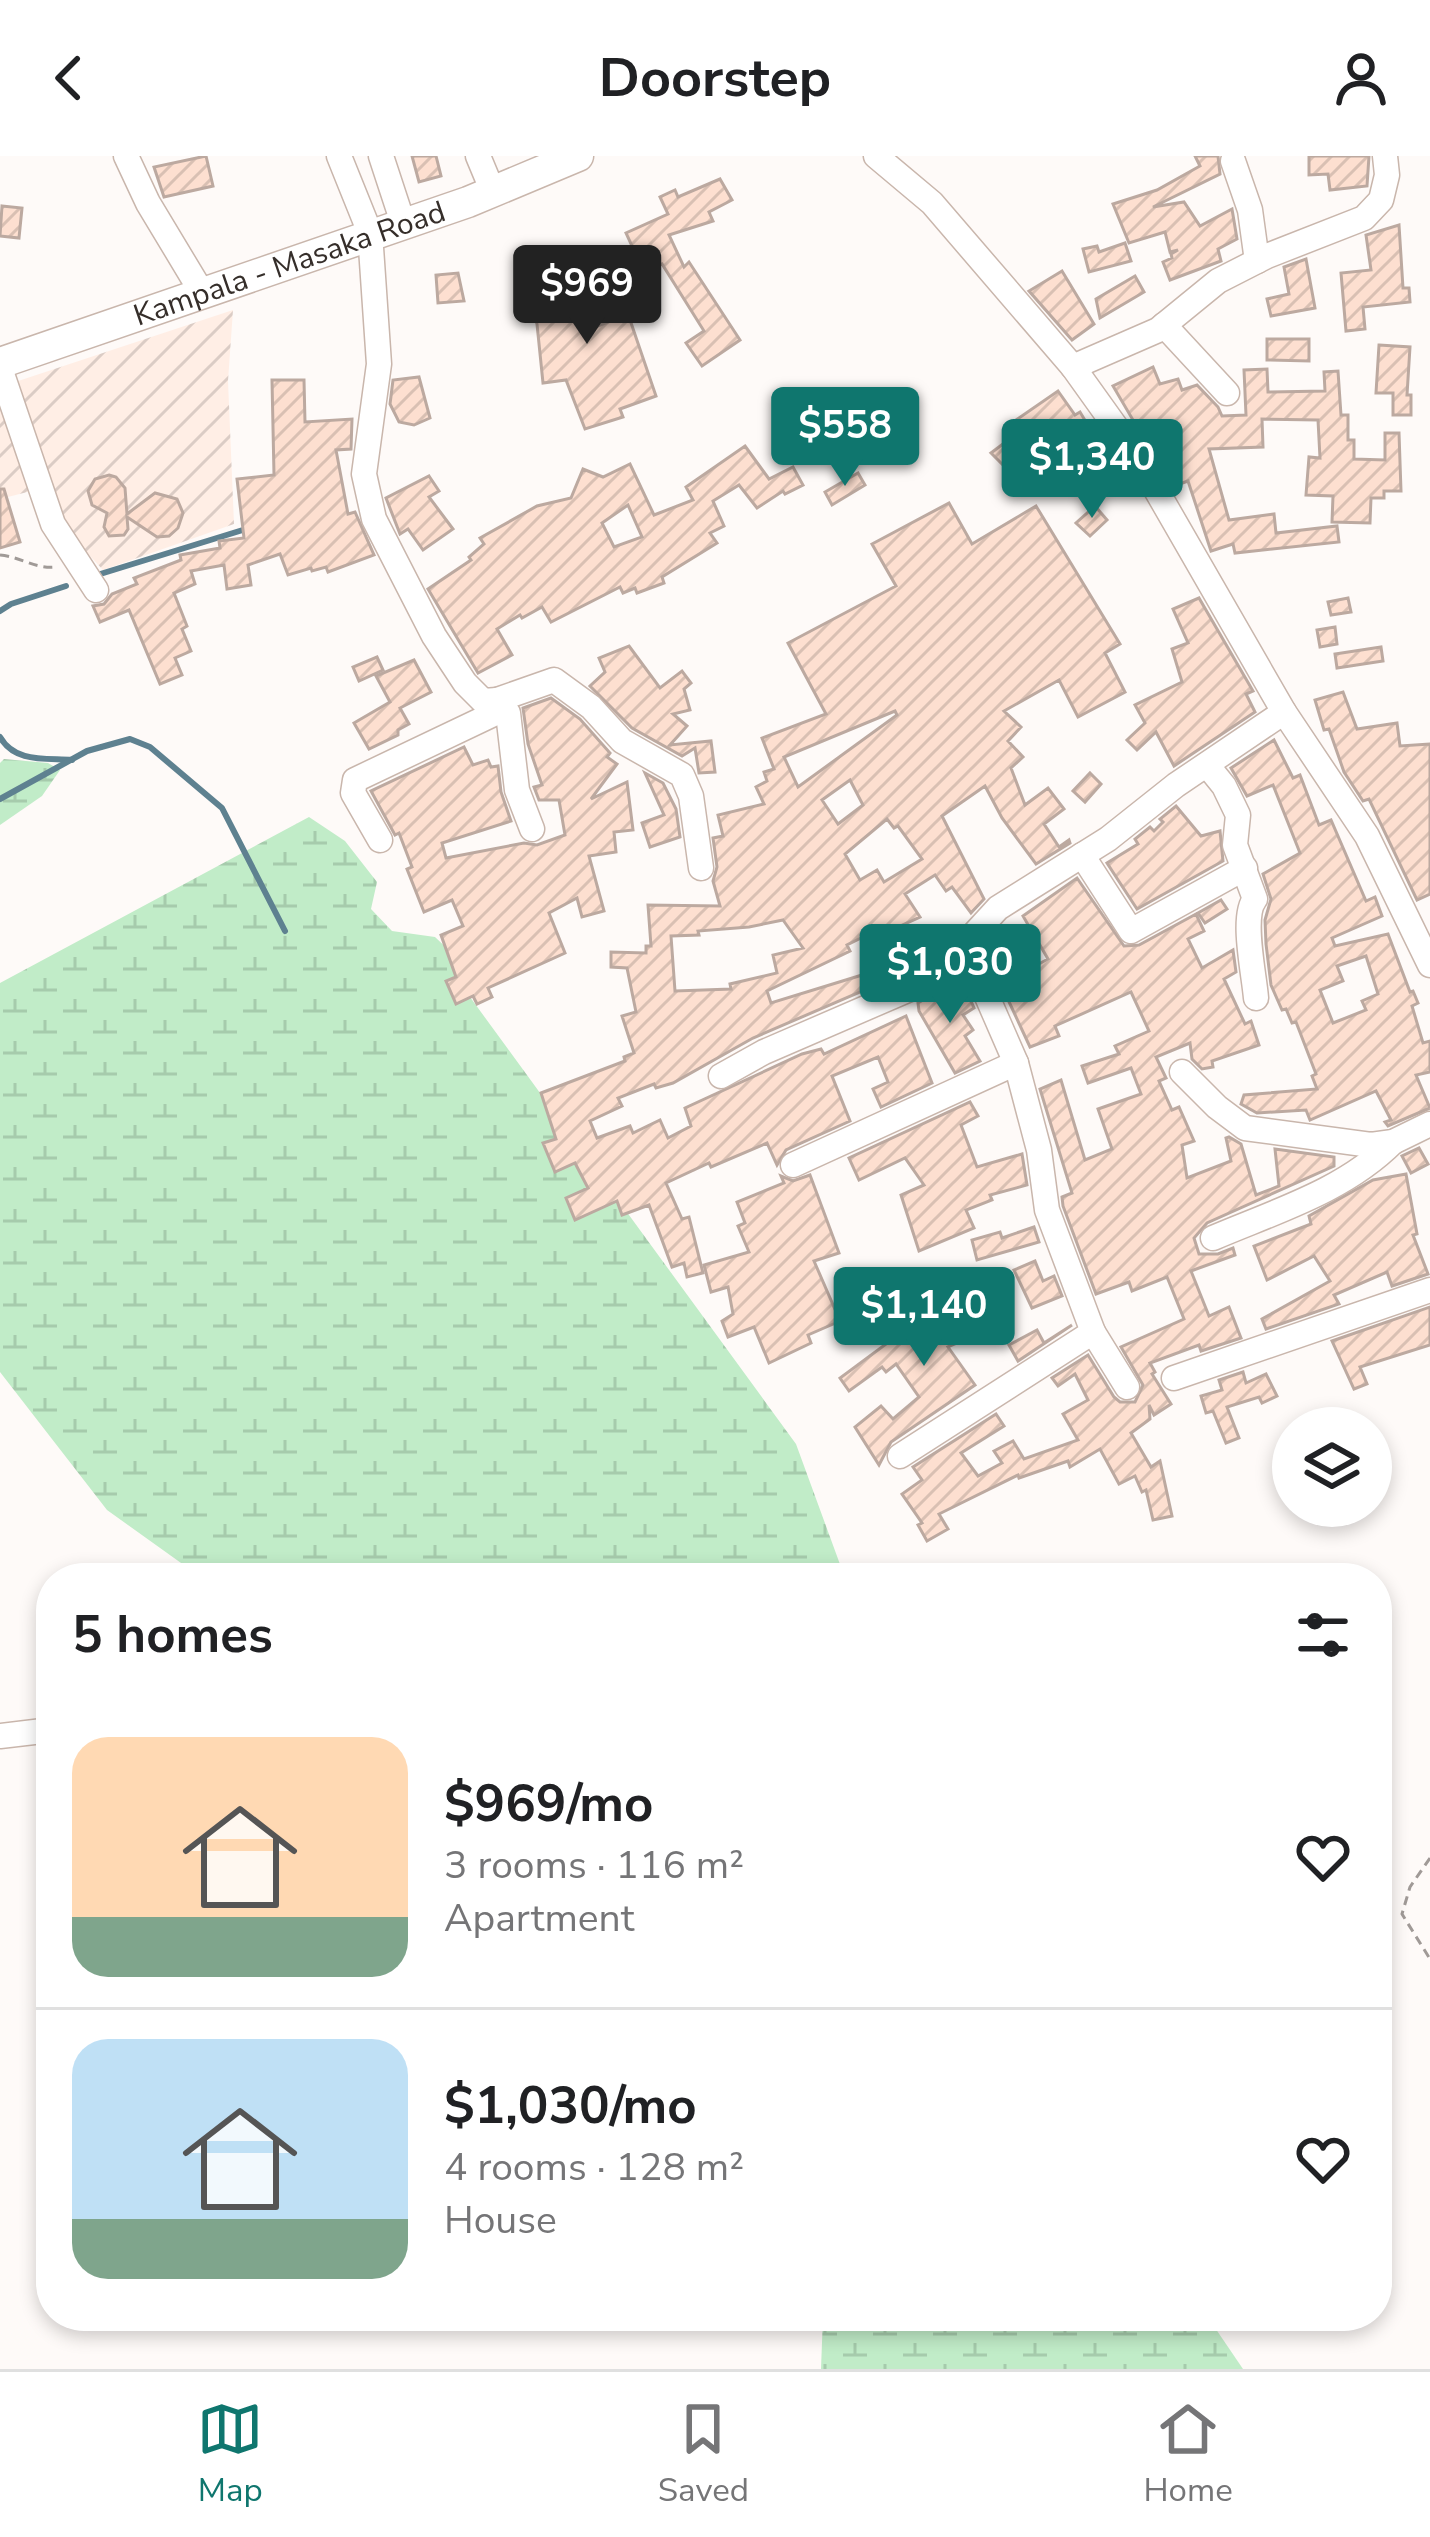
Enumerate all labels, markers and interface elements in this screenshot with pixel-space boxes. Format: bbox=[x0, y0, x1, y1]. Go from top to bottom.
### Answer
text: Doorstep bbox=[599, 41, 831, 115]
icon: back bbox=[36, 45, 102, 111]
icon: person bbox=[1328, 45, 1394, 111]
street label: Kampala - Masaka Road bbox=[128, 191, 451, 336]
pin: $969 bbox=[516, 245, 658, 347]
text: $969 bbox=[540, 257, 634, 310]
pin: $558 bbox=[774, 387, 916, 489]
text: $558 bbox=[798, 399, 892, 452]
pin: $1,340 bbox=[994, 419, 1190, 521]
text: $1,340 bbox=[1029, 431, 1155, 484]
pin: $1,030 bbox=[852, 924, 1048, 1026]
text: $1,030 bbox=[887, 936, 1013, 989]
pin: $1,140 bbox=[826, 1267, 1022, 1369]
text: $1,140 bbox=[861, 1279, 987, 1332]
map controls bbox=[1272, 1407, 1392, 1527]
button: layers bbox=[1272, 1407, 1392, 1527]
text: 5 homes bbox=[72, 1600, 273, 1670]
icon: filters bbox=[1290, 1602, 1356, 1668]
text: $969/mo bbox=[444, 1769, 653, 1839]
icon: home bbox=[168, 1785, 312, 1929]
icon: heart bbox=[1290, 1824, 1356, 1890]
text: 3 rooms · 116 m² bbox=[444, 1839, 744, 1892]
text: Apartment bbox=[444, 1892, 634, 1945]
text: $1,030/mo bbox=[444, 2071, 697, 2141]
icon: home bbox=[168, 2087, 312, 2231]
icon: heart bbox=[1290, 2126, 1356, 2192]
text: 4 rooms · 128 m² bbox=[444, 2141, 744, 2194]
text: House bbox=[444, 2194, 557, 2247]
tab: Map bbox=[197, 2396, 263, 2513]
tab: Saved bbox=[658, 2396, 749, 2513]
tab: Home bbox=[1143, 2396, 1233, 2513]

